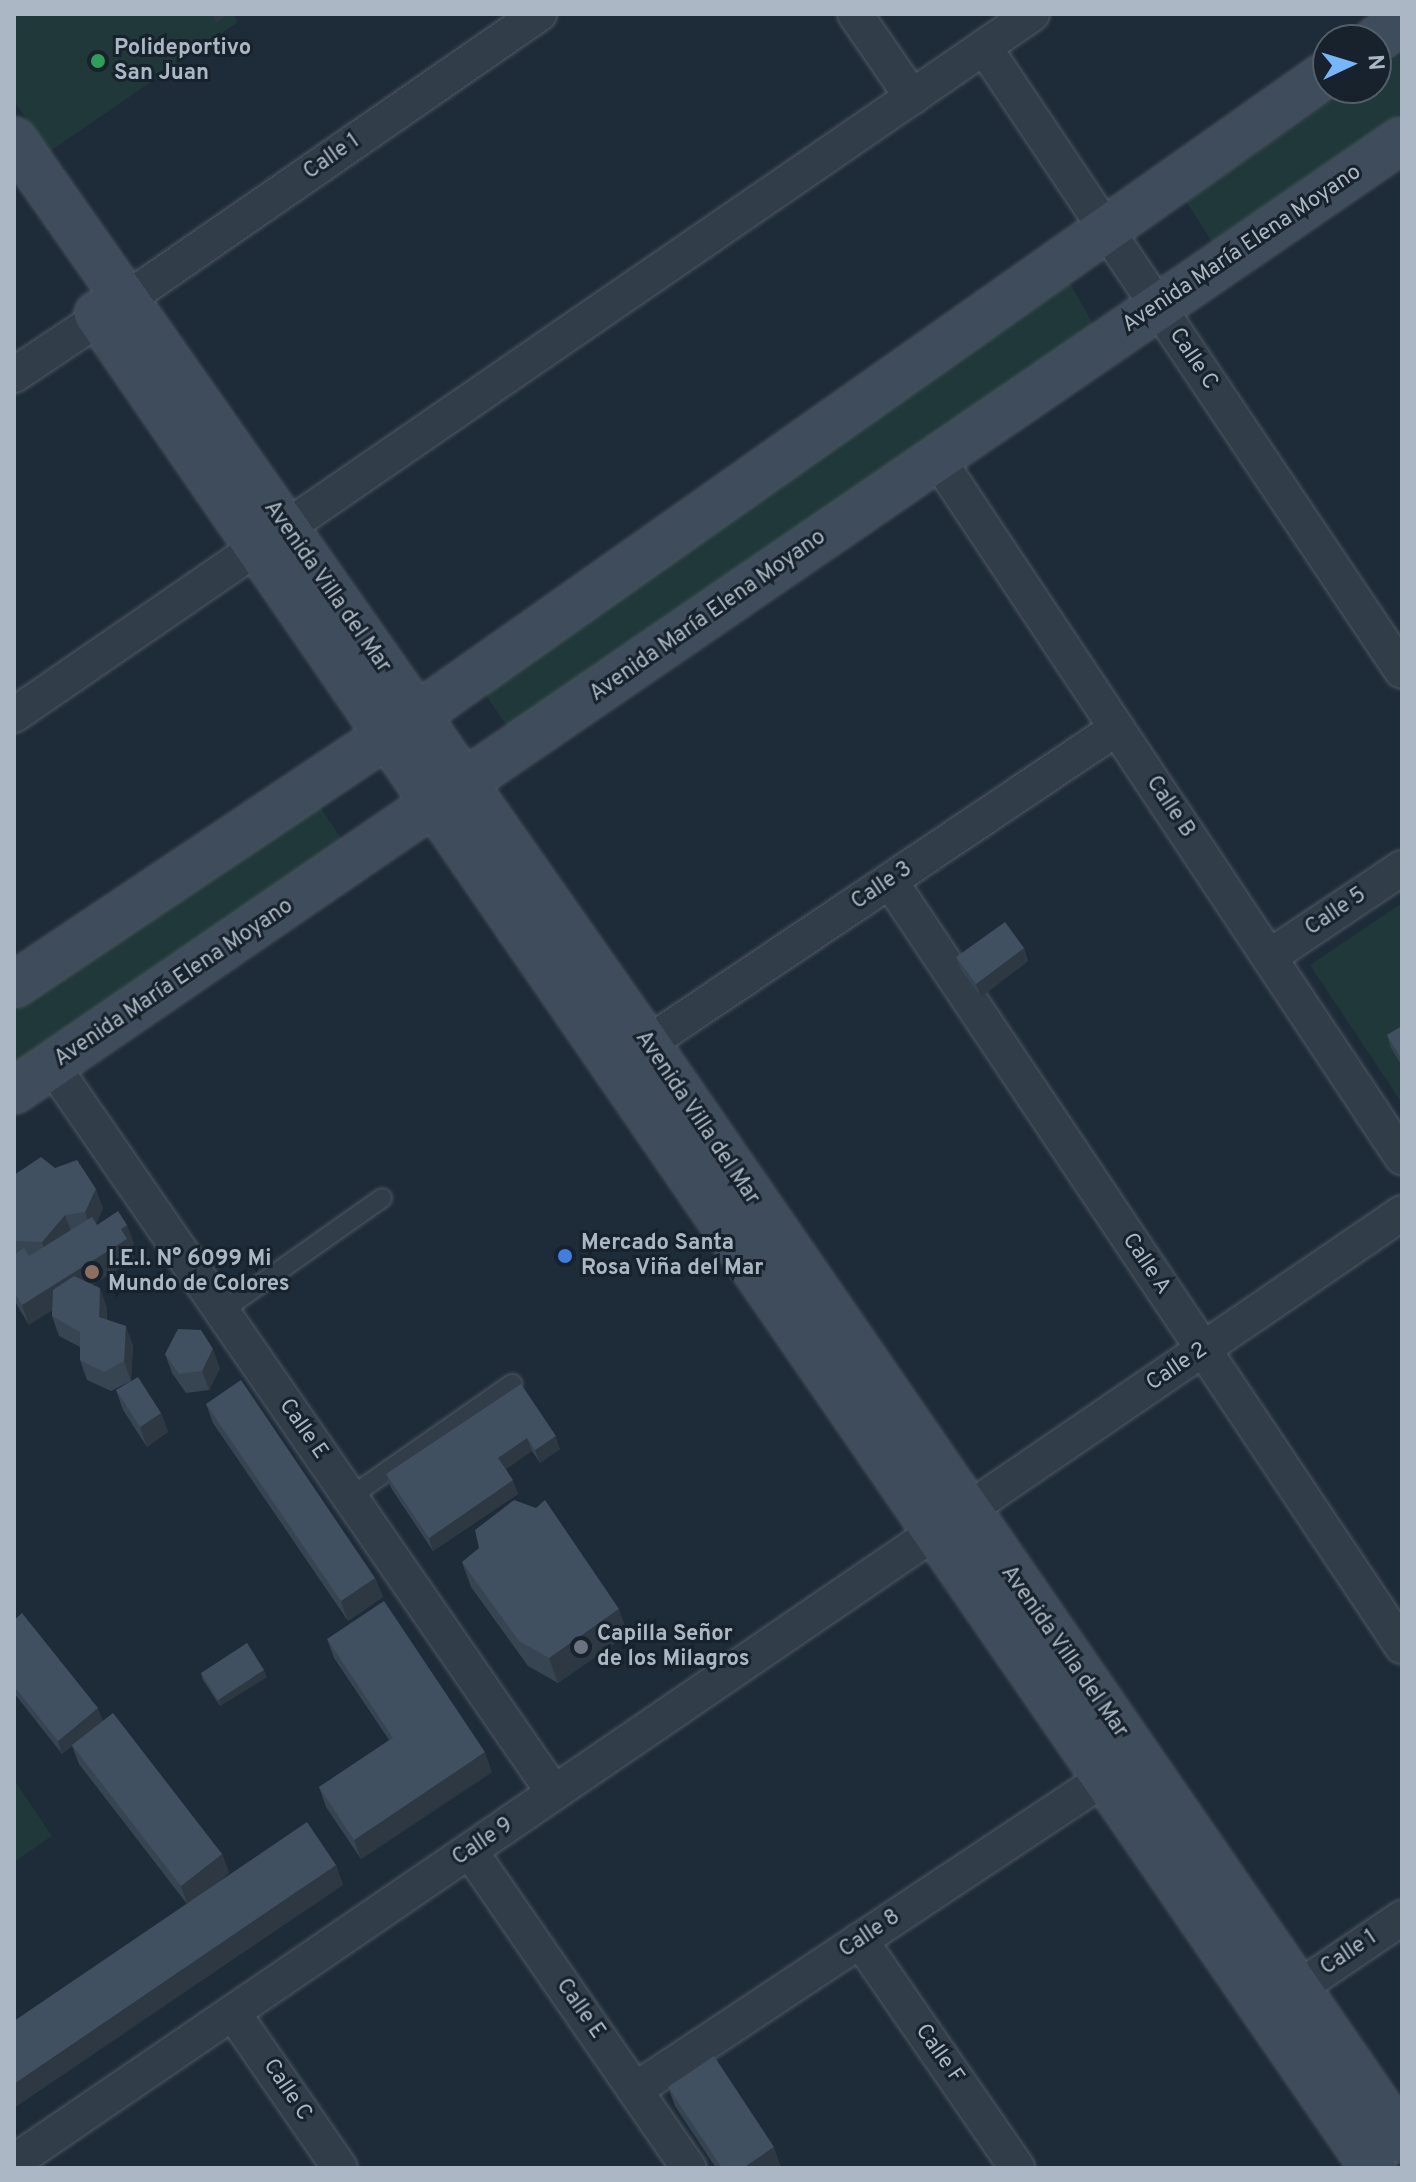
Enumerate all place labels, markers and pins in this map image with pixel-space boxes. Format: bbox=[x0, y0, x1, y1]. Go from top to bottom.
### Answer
place label: Polideportivo San Juan bbox=[114, 35, 251, 86]
marker: Polideportivo San Juan bbox=[89, 52, 107, 70]
place label: Mercado Santa Rosa Viña del Mar bbox=[581, 1230, 764, 1282]
place label: I.E.I. N° 6099 Mi Mundo de Colores bbox=[108, 1246, 290, 1298]
marker: Mercado Santa Rosa Viña del Mar bbox=[556, 1247, 574, 1265]
marker: I.E.I. N° 6099 Mi Mundo de Colores bbox=[83, 1263, 101, 1281]
place label: Capilla Señor de los Milagros bbox=[597, 1621, 750, 1672]
marker: Capilla Señor de los Milagros bbox=[572, 1638, 590, 1656]

